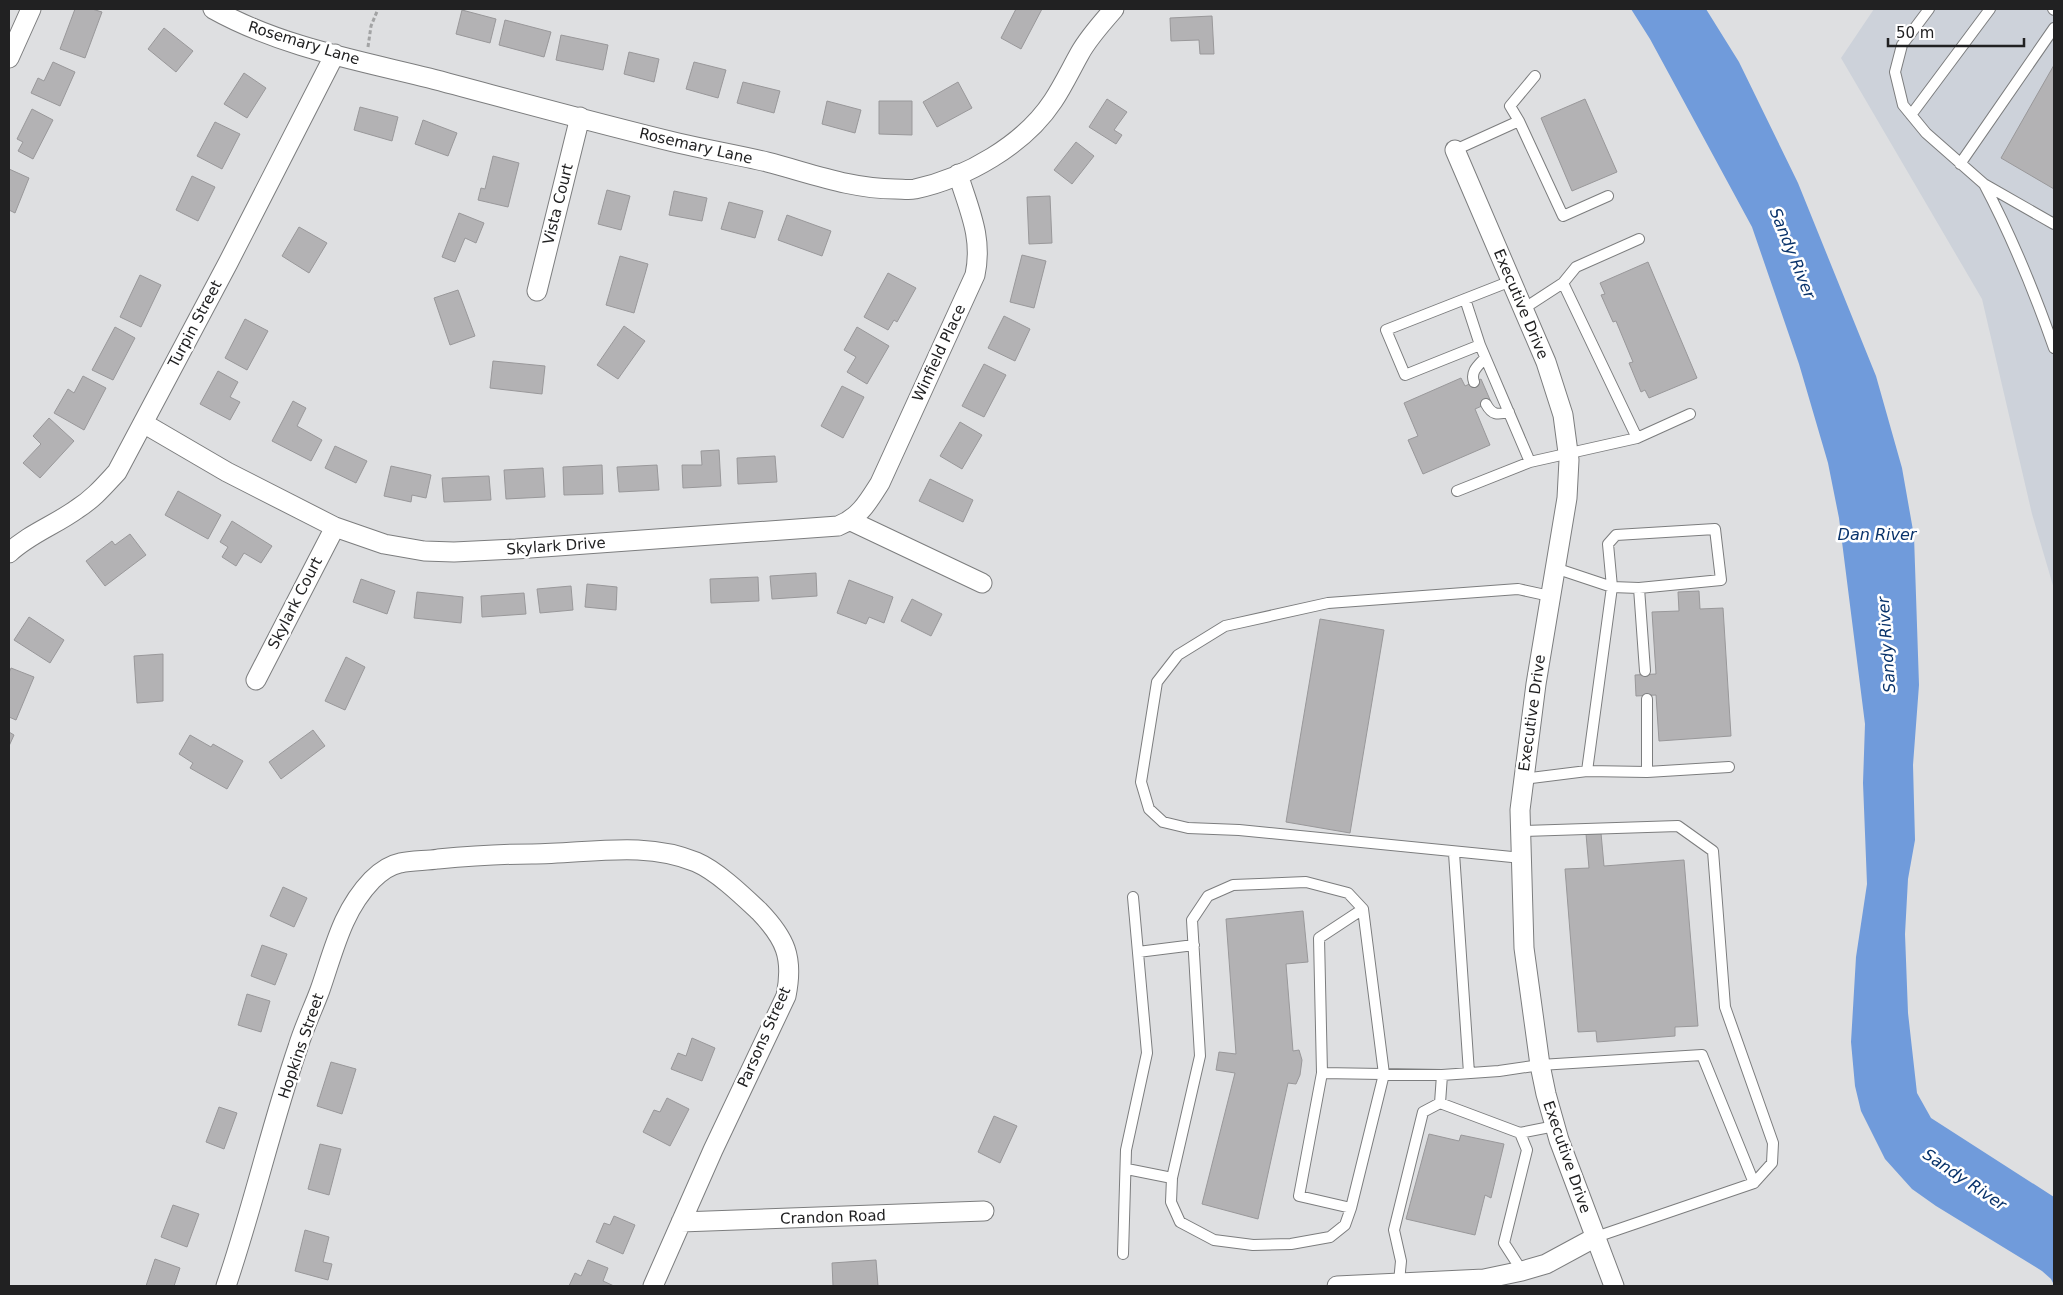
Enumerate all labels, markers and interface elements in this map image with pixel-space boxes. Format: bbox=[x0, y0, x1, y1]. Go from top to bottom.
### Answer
scale bar bbox=[1888, 15, 2024, 47]
street label: Rosemary Lane bbox=[246, 17, 362, 69]
text: 50 m bbox=[1896, 24, 1934, 42]
street label: Rosemary Lane bbox=[638, 124, 754, 168]
street label: Vista Court bbox=[539, 161, 577, 246]
water label: Sandy River bbox=[1766, 205, 1820, 303]
street label: Executive Drive bbox=[1490, 246, 1552, 362]
street label: Turpin Street bbox=[164, 277, 226, 372]
street label: Winfield Place bbox=[909, 302, 969, 404]
water label: Dan River bbox=[1838, 525, 1918, 544]
street label: Skylark Drive bbox=[506, 534, 606, 558]
street label: Skylark Court bbox=[264, 554, 326, 652]
water label: Sandy River bbox=[1874, 595, 1899, 694]
street label: Executive Drive bbox=[1515, 653, 1549, 773]
street label: Parsons Street bbox=[734, 984, 794, 1090]
street label: Hopkins Street bbox=[275, 991, 328, 1101]
street label: Executive Drive bbox=[1539, 1098, 1595, 1216]
water label: Sandy River bbox=[1920, 1145, 2011, 1215]
street label: Crandon Road bbox=[780, 1206, 886, 1228]

